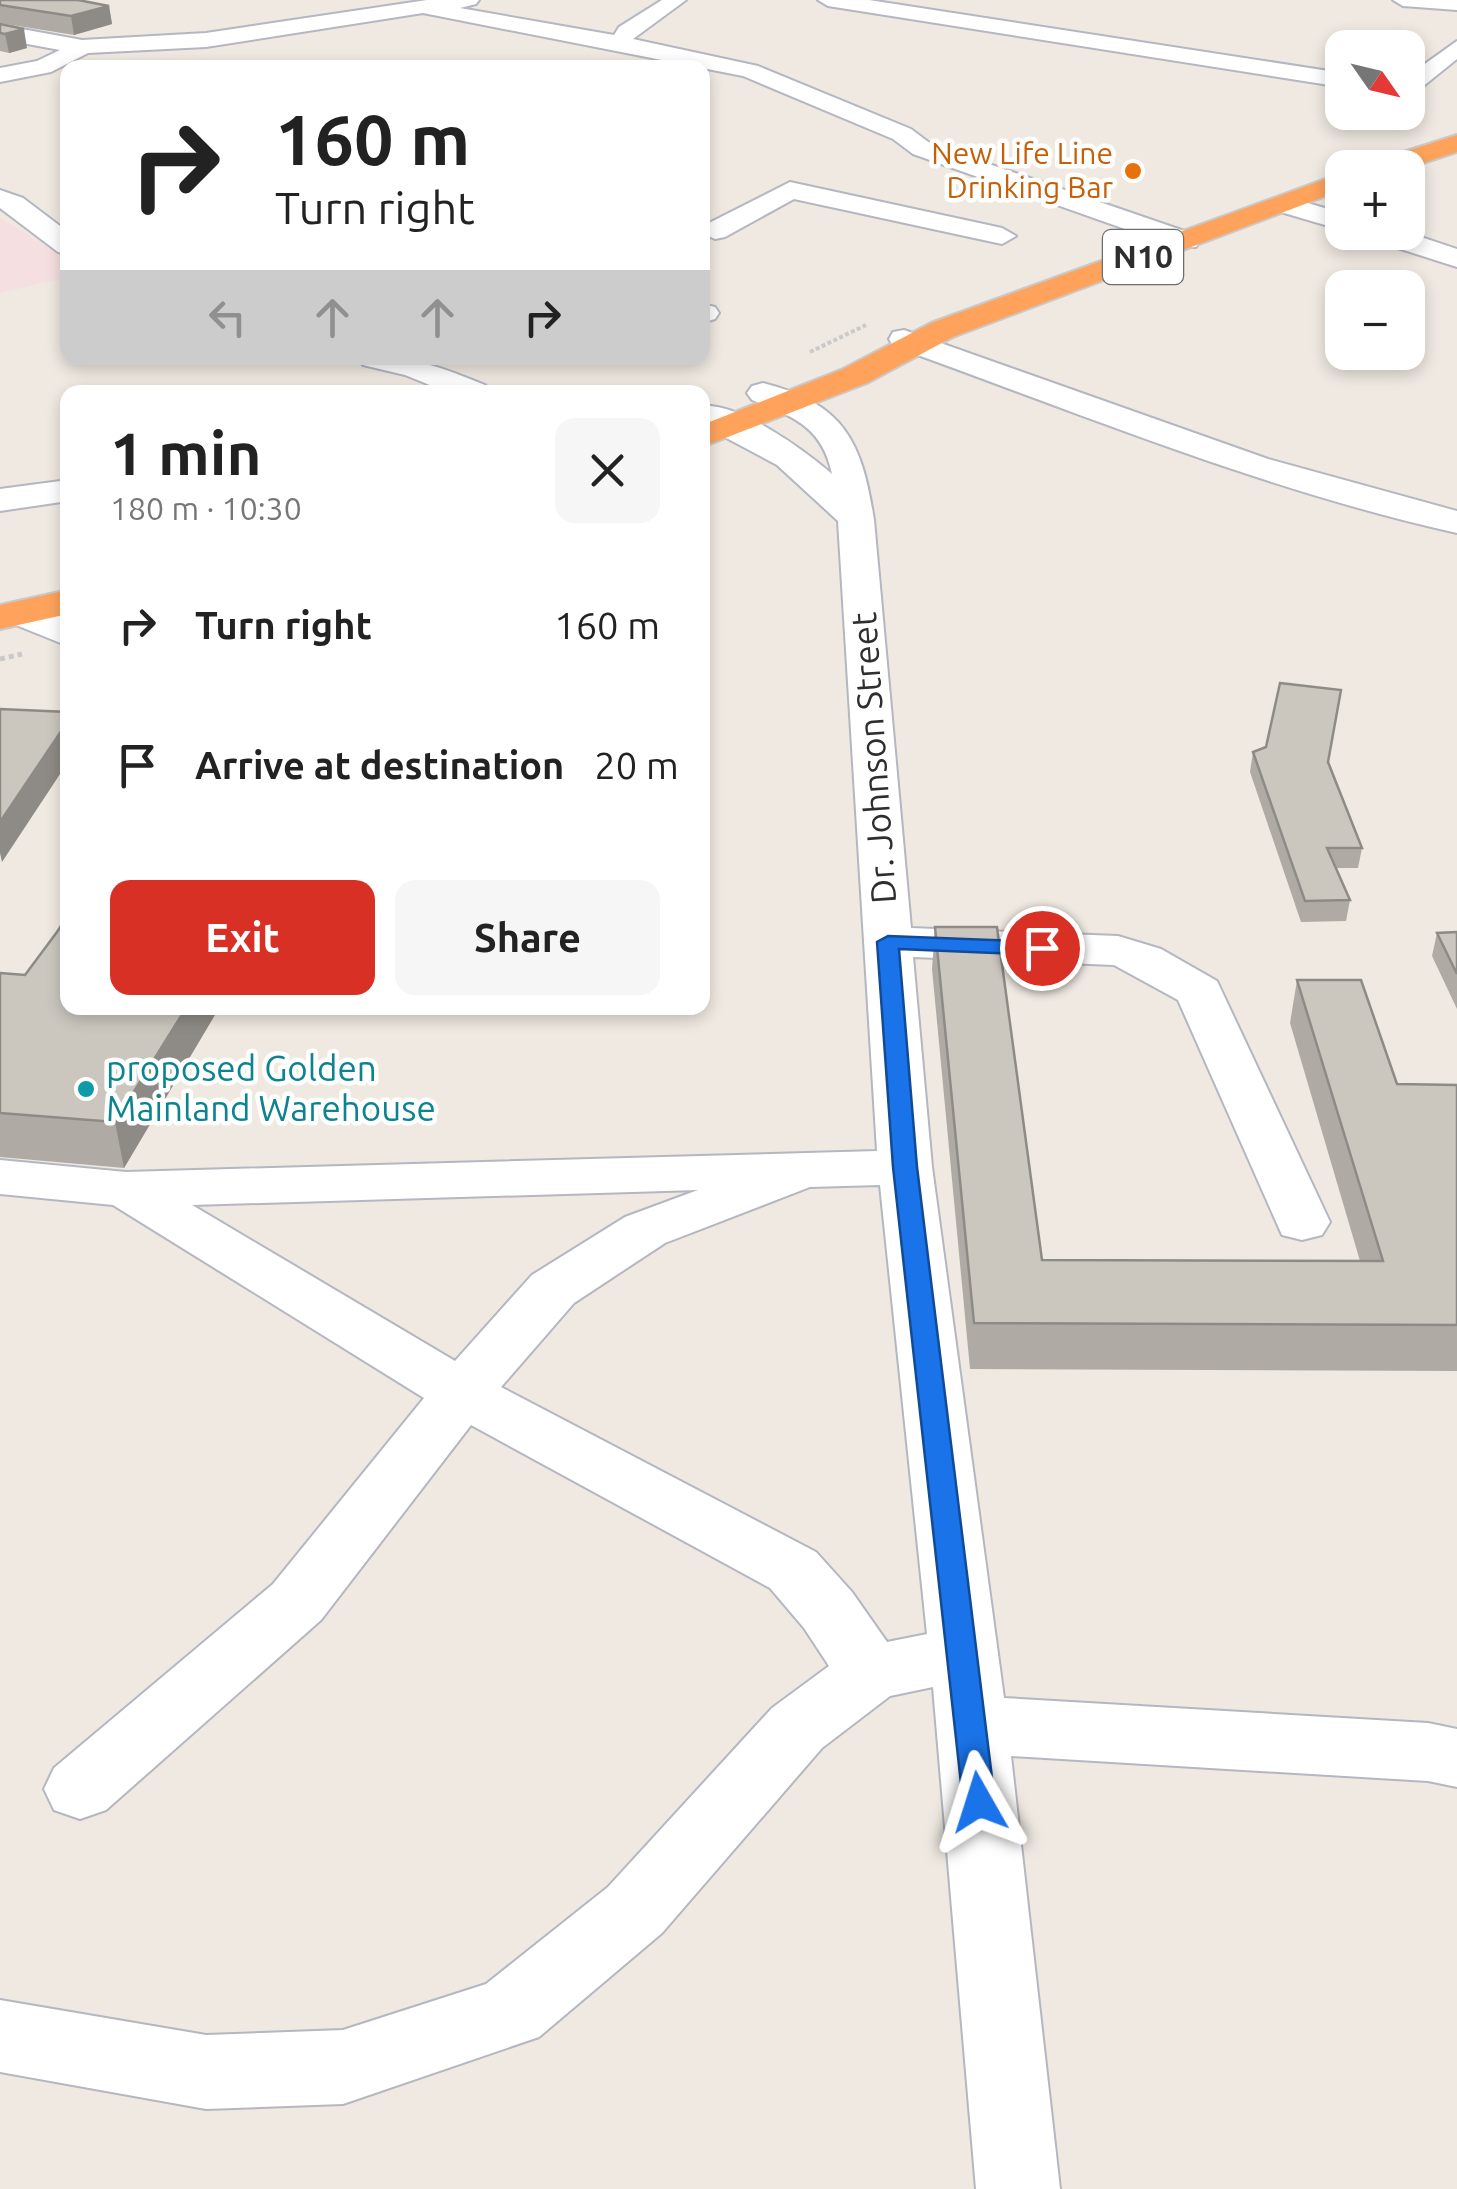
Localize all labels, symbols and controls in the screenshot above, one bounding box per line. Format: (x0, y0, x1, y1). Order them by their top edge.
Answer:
north arrow (1325, 30, 1425, 130)
map controls (1325, 30, 1425, 370)
icon: right (110, 100, 240, 230)
text: 160 m (275, 100, 470, 178)
place label: New Life Line Drinking Bar (931, 136, 1114, 204)
button: + (1325, 150, 1425, 250)
marker: New Life Line Drinking Bar (1122, 160, 1144, 182)
text: Turn right (275, 182, 475, 233)
road number: N10 (1103, 230, 1183, 284)
button: − (1325, 270, 1425, 370)
icon: left (200, 290, 255, 345)
icon: ahead (305, 290, 360, 345)
icon: ahead (410, 290, 465, 345)
icon: right (515, 290, 570, 345)
button: close (555, 418, 660, 523)
text: 1 min (110, 419, 262, 486)
text: 180 m · 10:30 (110, 490, 302, 526)
icon: right (110, 598, 165, 653)
text: Turn right (195, 604, 372, 646)
text: 160 m (554, 604, 660, 646)
street label: Dr. Johnson Street (843, 611, 903, 905)
icon: arrive (110, 738, 165, 793)
text: Arrive at destination (195, 744, 564, 786)
text: 20 m (594, 744, 679, 786)
button: Exit (110, 880, 375, 995)
button: Share (395, 880, 660, 995)
pin (1000, 906, 1085, 991)
icon: arrive (1015, 921, 1070, 976)
place label: proposed Golden Mainland Warehouse (106, 1048, 436, 1128)
marker: proposed Golden Mainland Warehouse (75, 1078, 97, 1100)
position arrow (927, 1750, 1031, 1854)

